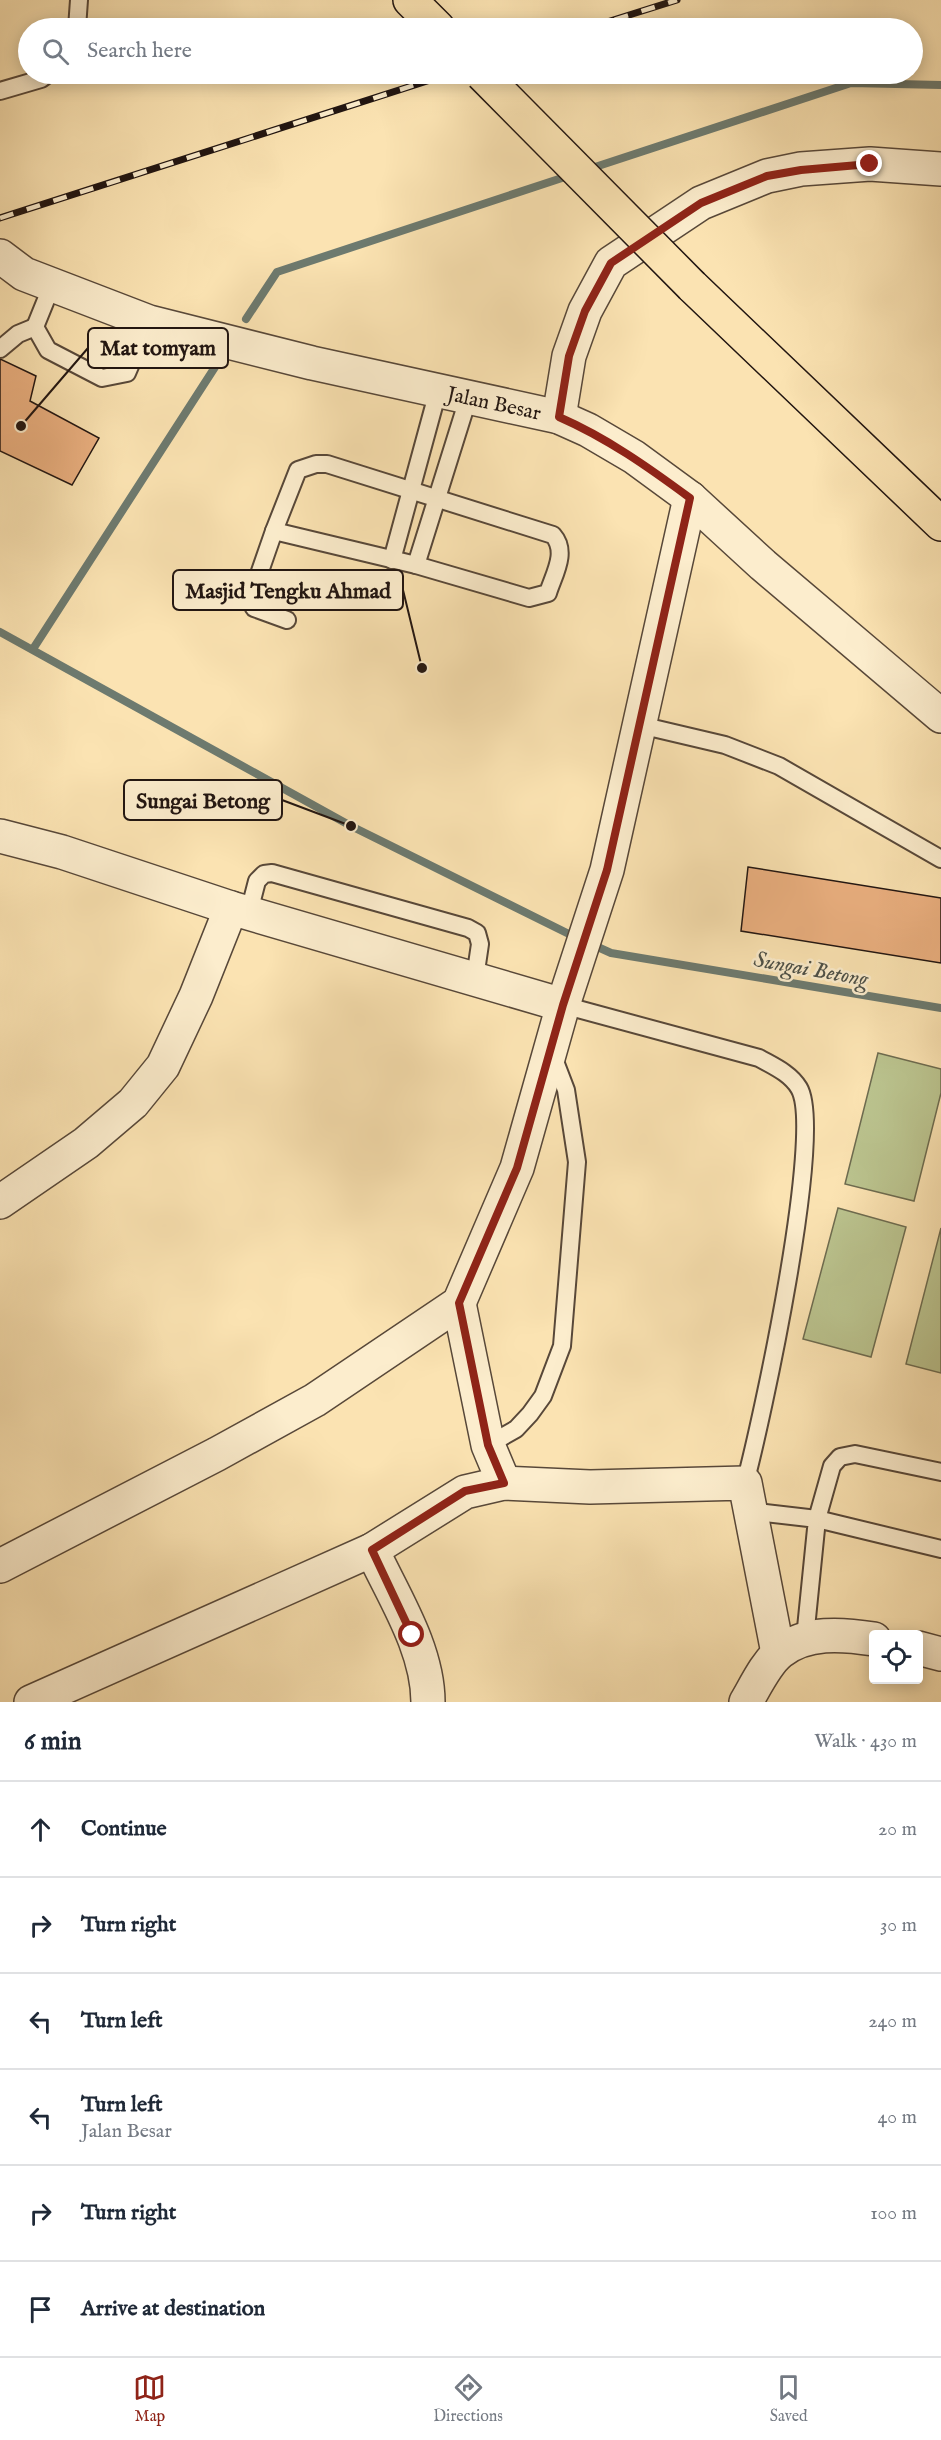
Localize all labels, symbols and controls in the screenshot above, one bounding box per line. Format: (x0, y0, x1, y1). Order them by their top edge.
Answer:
search box (18, 18, 923, 84)
icon: search (39, 35, 72, 68)
text: Search here (87, 37, 192, 65)
route end (856, 150, 882, 176)
callout: Mat tomyam (88, 328, 228, 368)
text: Mat tomyam (100, 335, 216, 363)
street label: Jalan Besar (442, 381, 543, 428)
callout: Masjid Tengku Ahmad (173, 570, 403, 610)
text: Masjid Tengku Ahmad (185, 578, 392, 606)
callout: Sungai Betong (124, 780, 282, 820)
text: Sungai Betong (136, 788, 271, 816)
water label: Sungai Betong (751, 946, 872, 994)
route start (398, 1621, 424, 1647)
map controls (869, 1630, 923, 1684)
button: locate (869, 1630, 923, 1684)
text: 6 min (24, 1725, 82, 1758)
text: Walk · 430 m (814, 1729, 917, 1754)
icon: ahead (24, 1813, 57, 1846)
text: Continue (81, 1815, 167, 1843)
text: 20 m (878, 1817, 917, 1842)
icon: right (24, 1909, 57, 1942)
text: Turn right (81, 1911, 176, 1939)
text: 30 m (880, 1913, 917, 1938)
icon: left (24, 2005, 57, 2038)
text: Turn left (81, 2007, 163, 2035)
text: 240 m (868, 2009, 917, 2034)
text: Turn left (81, 2091, 163, 2119)
icon: left (24, 2101, 57, 2134)
text: 40 m (878, 2105, 917, 2130)
text: Jalan Besar (81, 2119, 172, 2144)
icon: right (24, 2197, 57, 2230)
text: Turn right (81, 2199, 176, 2227)
text: 100 m (870, 2201, 917, 2226)
icon: arrive (24, 2293, 57, 2326)
text: Arrive at destination (81, 2295, 265, 2323)
tab: Map (133, 2371, 166, 2427)
tab: Directions (433, 2371, 503, 2427)
tab: Saved (770, 2371, 808, 2427)

